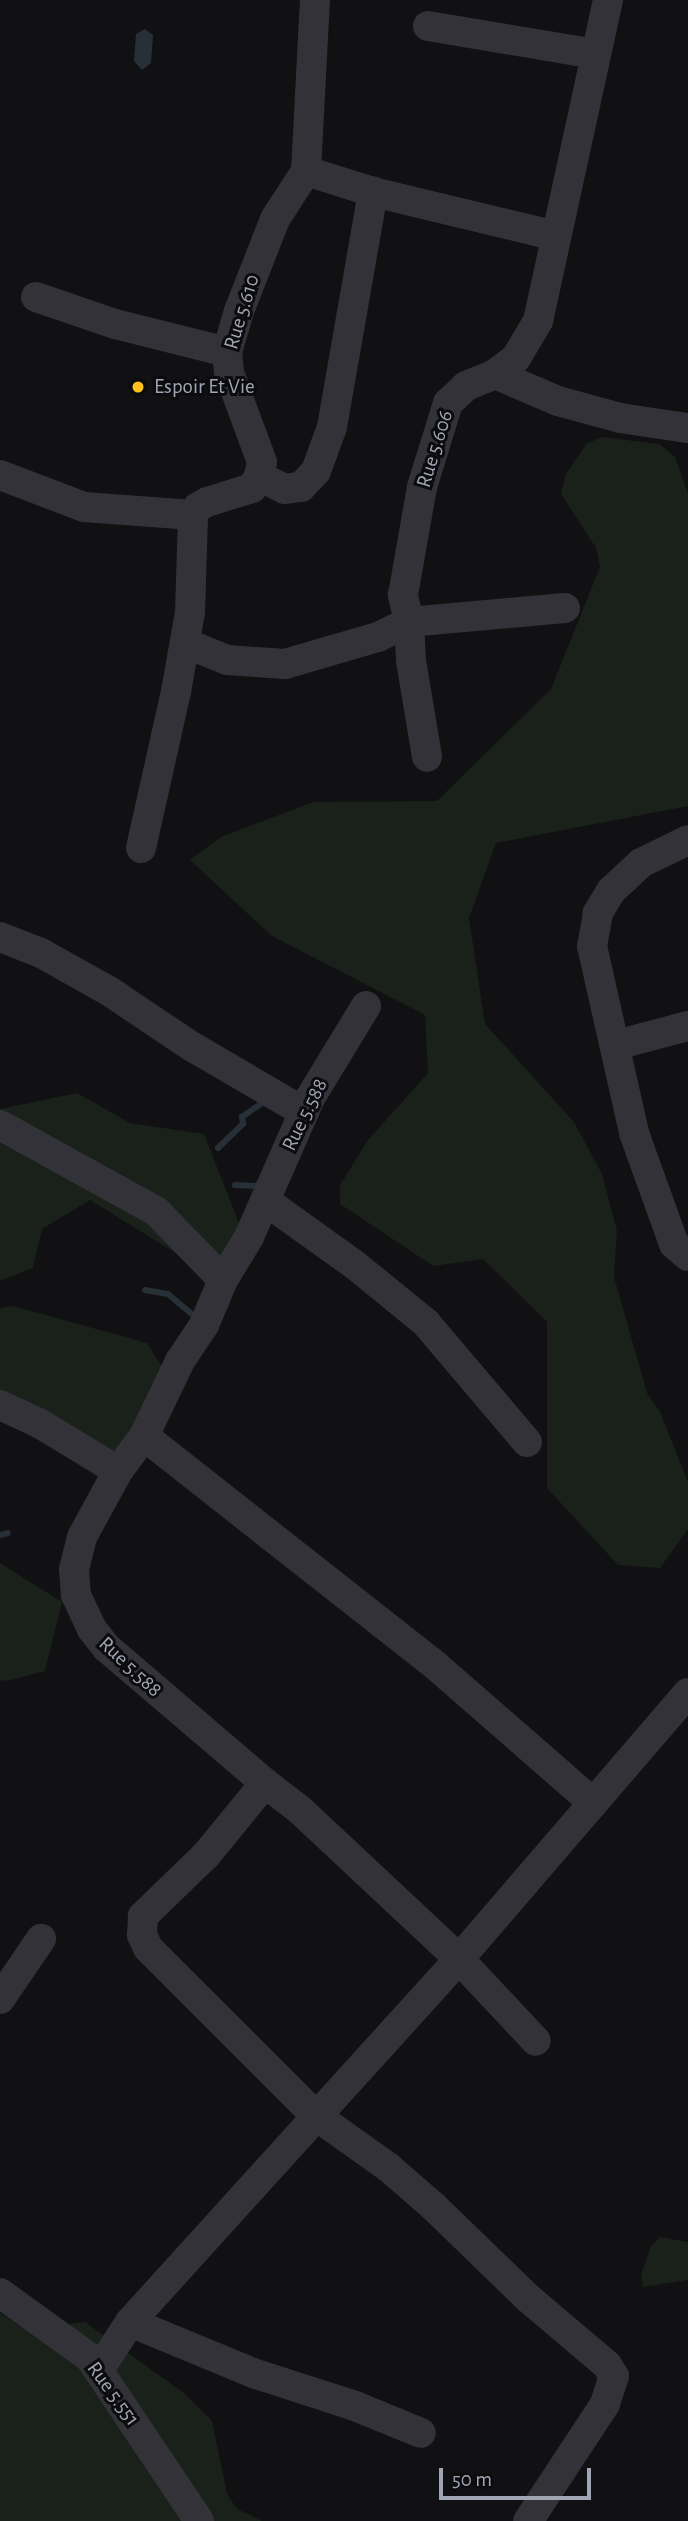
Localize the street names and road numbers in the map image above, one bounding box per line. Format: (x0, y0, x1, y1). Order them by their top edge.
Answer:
street label: Rue 5.610 (219, 272, 265, 352)
street label: Rue 5.606 (411, 407, 459, 491)
street label: Rue 5.588 (277, 1075, 333, 1155)
street label: Rue 5.588 (93, 1631, 167, 1703)
street label: Rue 5.551 (81, 2357, 145, 2431)

